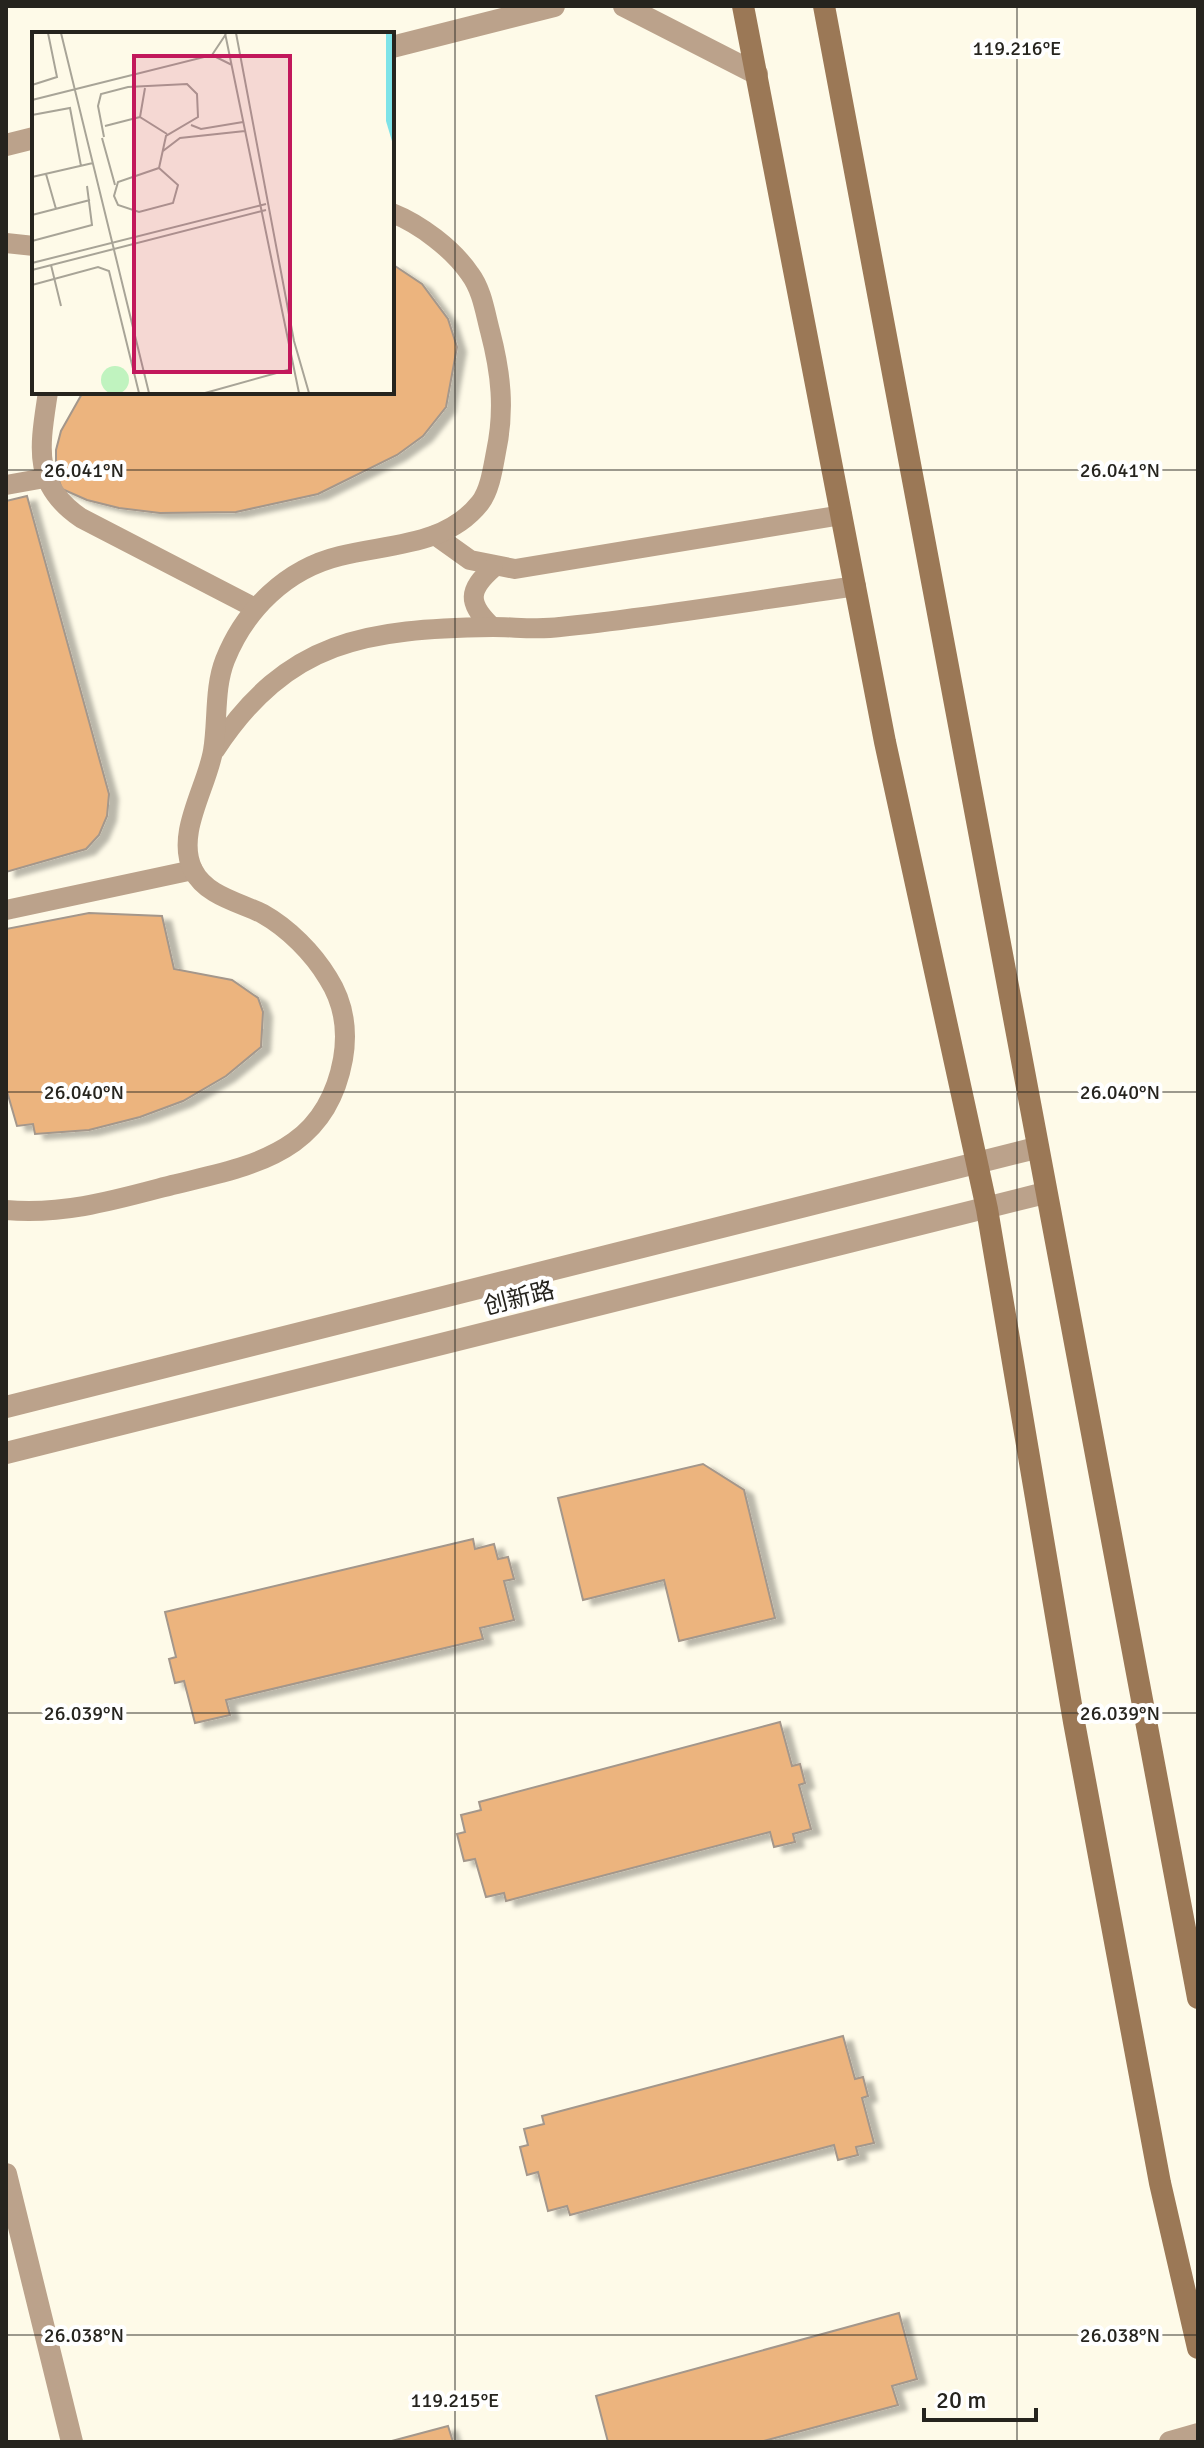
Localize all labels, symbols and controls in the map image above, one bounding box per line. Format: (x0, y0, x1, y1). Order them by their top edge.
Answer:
inset map (32, 32, 394, 394)
text: 119.216°E (973, 36, 1061, 61)
text: 26.041°N (44, 458, 124, 483)
text: 26.041°N (1080, 458, 1160, 483)
text: 26.040°N (44, 1080, 124, 1105)
text: 26.040°N (1080, 1080, 1160, 1105)
street label: 创新路 (480, 1275, 558, 1321)
text: 26.039°N (44, 1701, 124, 1726)
text: 26.039°N (1080, 1701, 1160, 1726)
text: 26.038°N (44, 2323, 124, 2348)
text: 26.038°N (1080, 2323, 1160, 2348)
scale bar (924, 2372, 1036, 2422)
text: 20 m (936, 2385, 986, 2415)
text: 119.215°E (411, 2388, 499, 2413)

